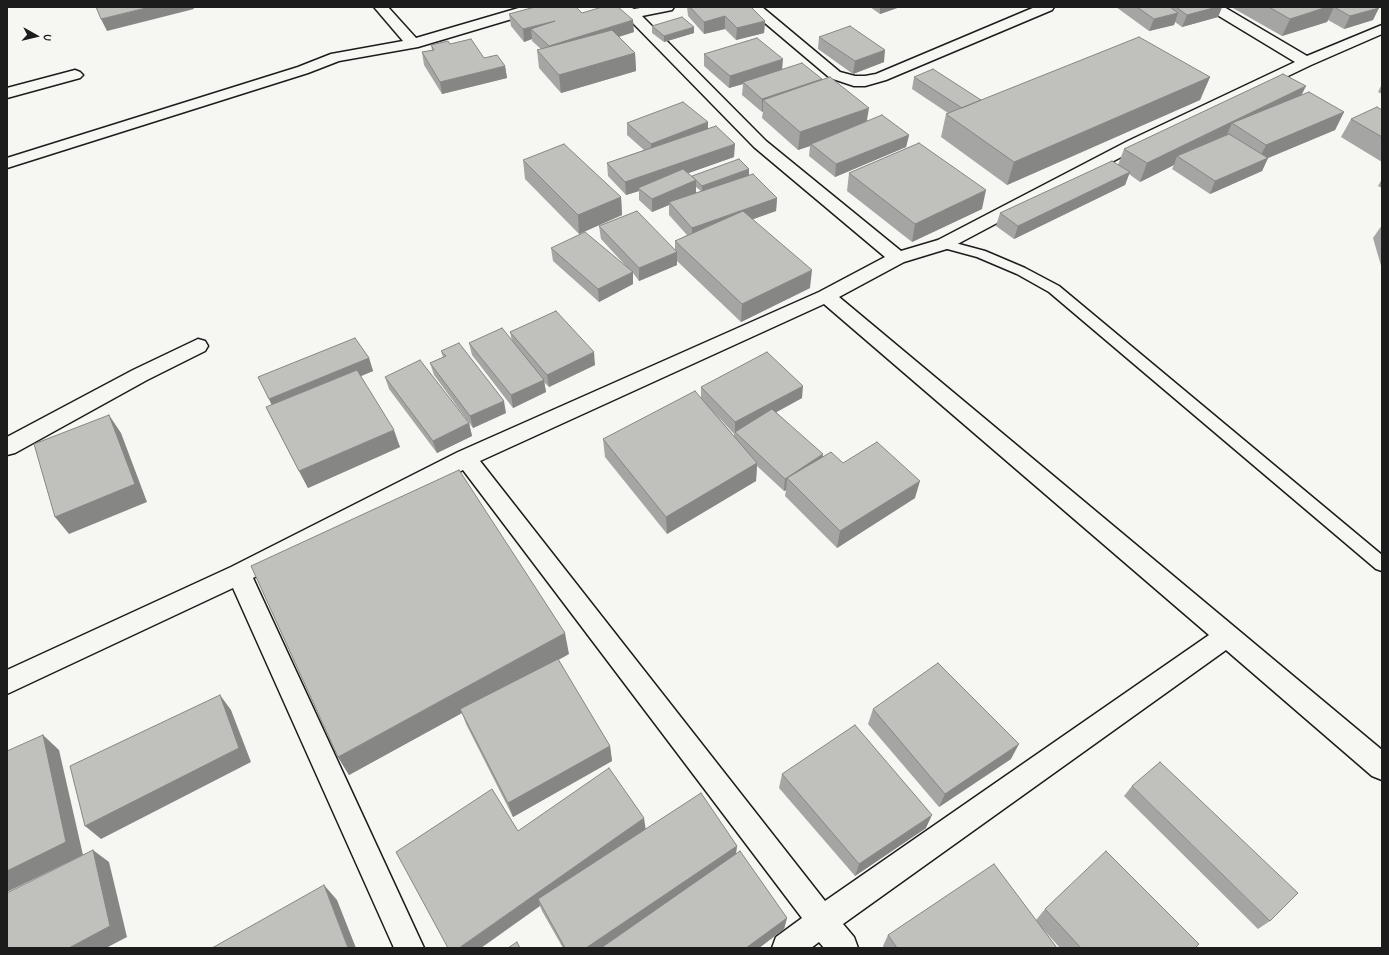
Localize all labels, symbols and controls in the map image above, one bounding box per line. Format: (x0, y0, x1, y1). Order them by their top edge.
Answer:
north arrow (16, 16, 56, 56)
text: U (41, 34, 55, 42)

